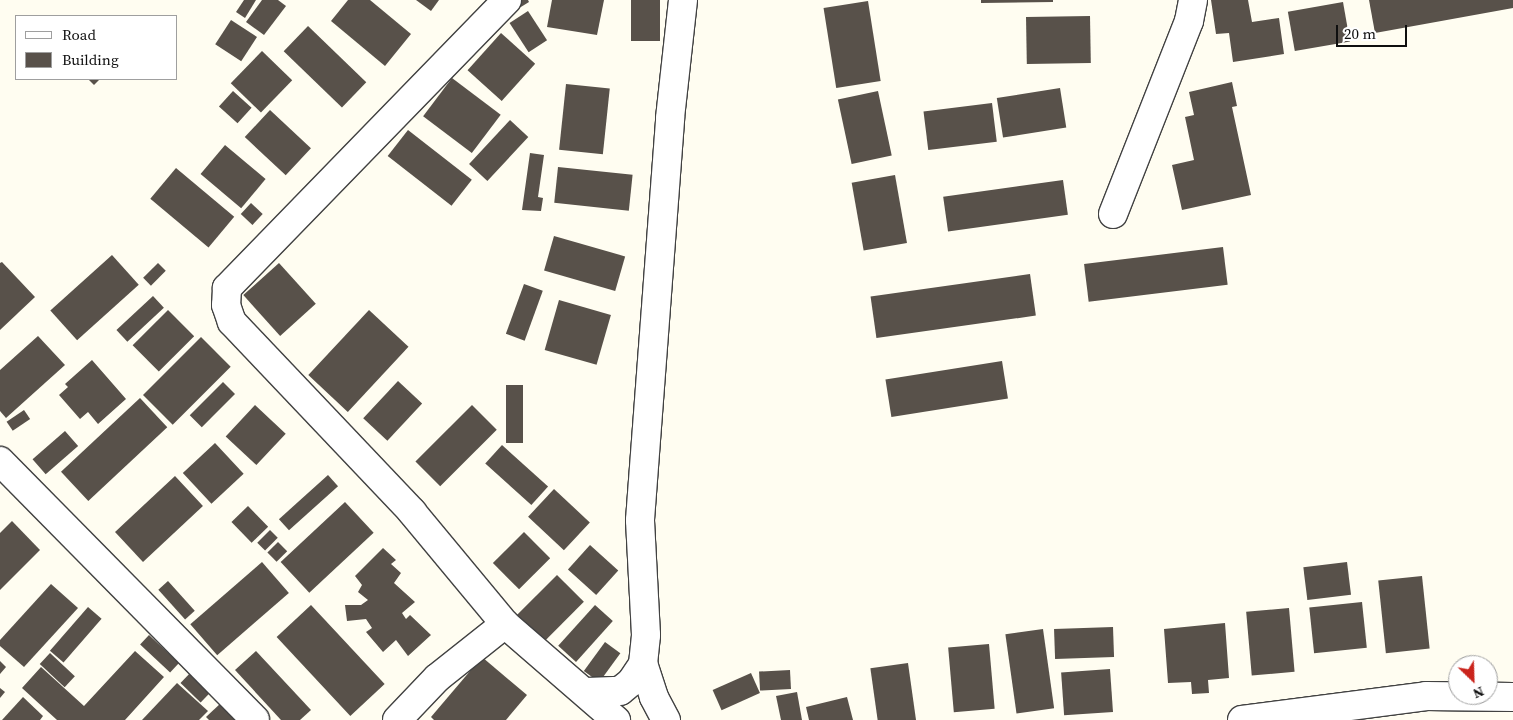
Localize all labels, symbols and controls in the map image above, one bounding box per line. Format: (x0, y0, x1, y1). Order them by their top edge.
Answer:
legend (15, 15, 178, 80)
scale bar (1338, 15, 1409, 47)
text: 20 m (1344, 23, 1376, 44)
text: Road (62, 24, 96, 45)
text: Building (62, 49, 119, 70)
north arrow (1448, 655, 1498, 705)
text: N (1470, 682, 1487, 704)

